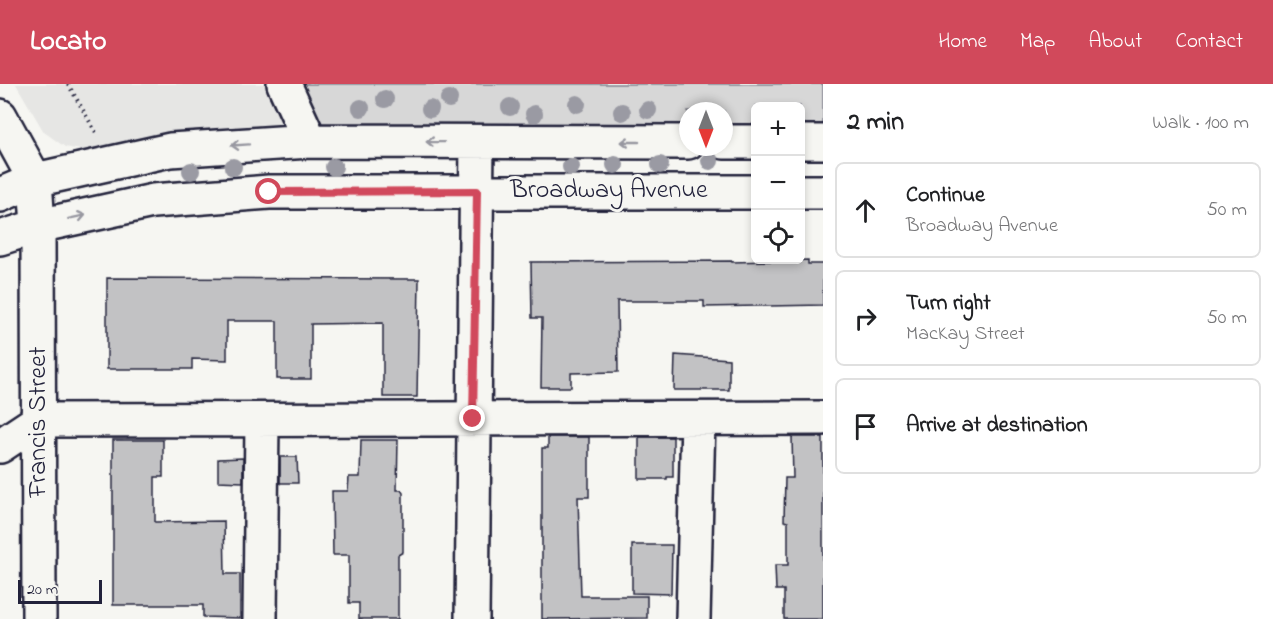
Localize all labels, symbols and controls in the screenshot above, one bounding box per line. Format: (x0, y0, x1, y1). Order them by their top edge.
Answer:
text: Locato (30, 22, 106, 63)
text: Home (938, 27, 987, 57)
text: Map (1020, 27, 1055, 57)
text: About (1088, 27, 1142, 57)
text: Contact (1175, 27, 1243, 57)
north arrow (679, 102, 733, 156)
map controls (751, 102, 805, 264)
button: + (751, 102, 805, 156)
text: 2 min (847, 104, 904, 142)
text: Walk · 100 m (1152, 109, 1249, 138)
one-way arrow (425, 136, 445, 148)
one-way arrow (620, 136, 640, 148)
one-way arrow (230, 140, 250, 151)
button: − (751, 156, 805, 210)
street label: Broadway Avenue (509, 172, 708, 210)
route start (255, 178, 281, 204)
text: Continue (906, 180, 985, 212)
icon: ahead (849, 194, 882, 227)
text: 50 m (1206, 196, 1247, 225)
button: locate (751, 210, 805, 264)
one-way arrow (67, 211, 86, 223)
text: Broadway Avenue (906, 212, 1058, 241)
text: Turn right (906, 288, 991, 320)
icon: right (849, 302, 882, 335)
text: 50 m (1206, 304, 1247, 333)
text: MacKay Street (906, 320, 1025, 349)
street label: Francis Street (20, 346, 58, 499)
route end (459, 405, 485, 431)
icon: arrive (849, 410, 882, 443)
text: Arrive at destination (906, 410, 1088, 442)
scale bar (18, 577, 102, 604)
text: 20 m (27, 578, 58, 602)

